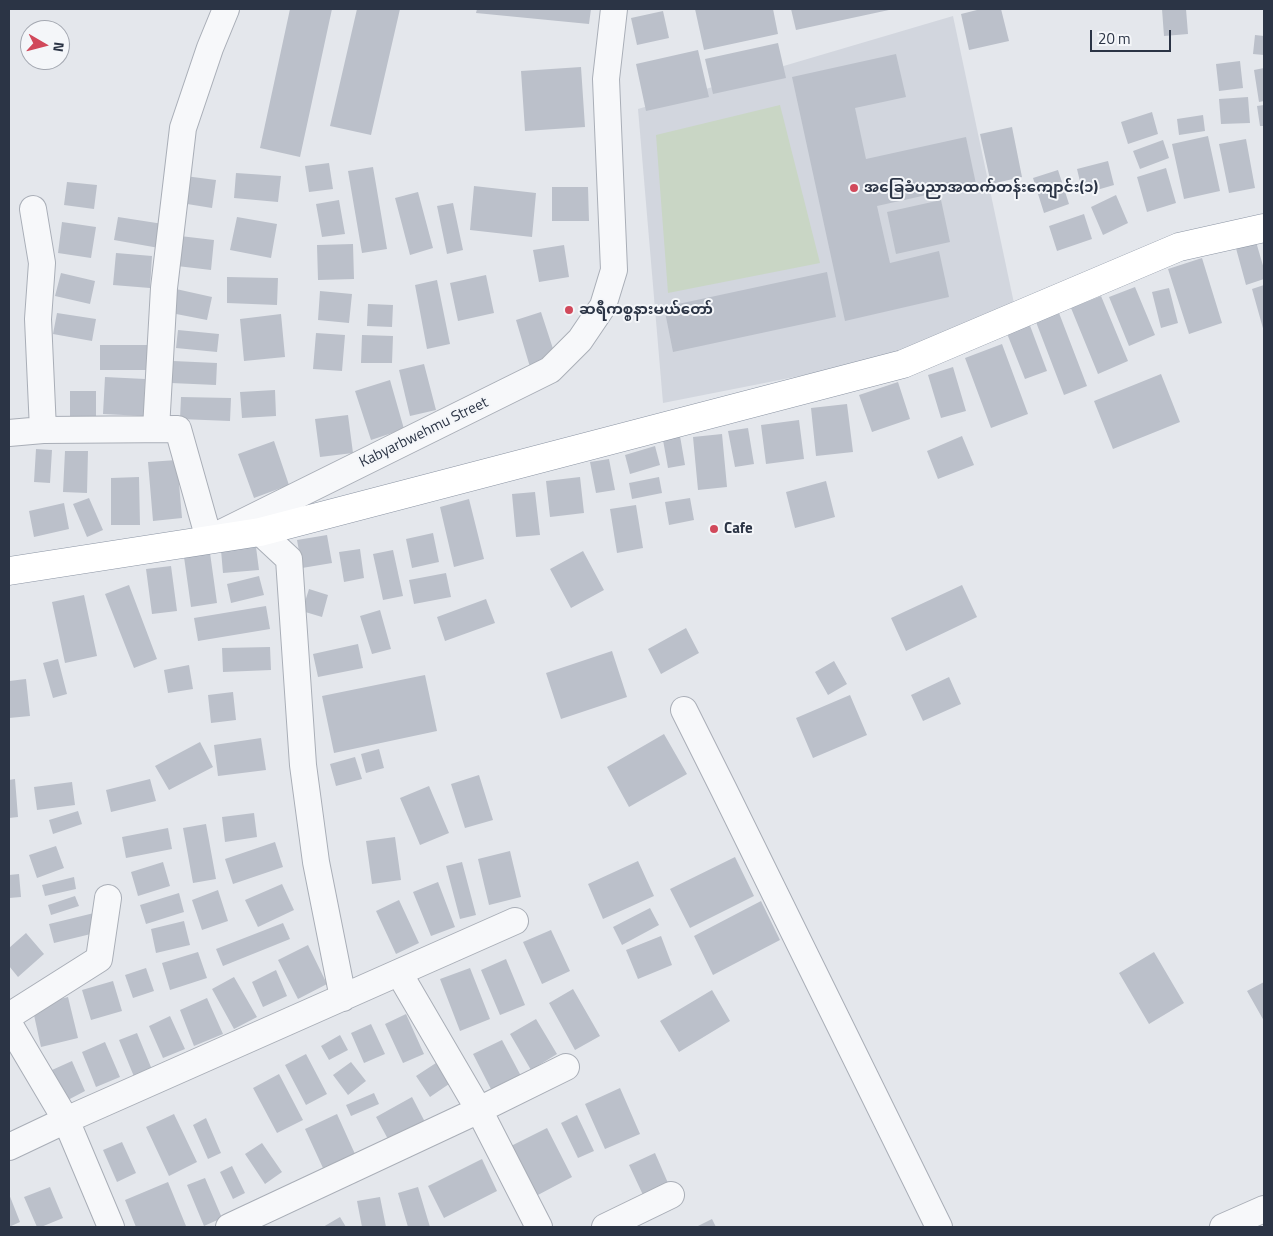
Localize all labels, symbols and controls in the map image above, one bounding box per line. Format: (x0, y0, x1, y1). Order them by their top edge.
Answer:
north arrow (20, 20, 70, 70)
scale bar (1093, 20, 1174, 52)
text: 20 m (1098, 27, 1131, 50)
text: N (48, 41, 70, 53)
place label: အခြေခံပညာအထက်တန်းကျောင်း(၁) (864, 179, 1098, 197)
marker: အခြေခံပညာအထက်တန်းကျောင်း(၁) (848, 182, 860, 194)
place label: ဆရီကစ္စနားမယ်တော် (579, 301, 713, 319)
marker: ဆရီကစ္စနားမယ်တော် (563, 304, 575, 316)
street label: Kabyarbwehmu Street (357, 394, 491, 472)
place label: Cafe (724, 520, 753, 538)
marker: Cafe (708, 523, 720, 535)

